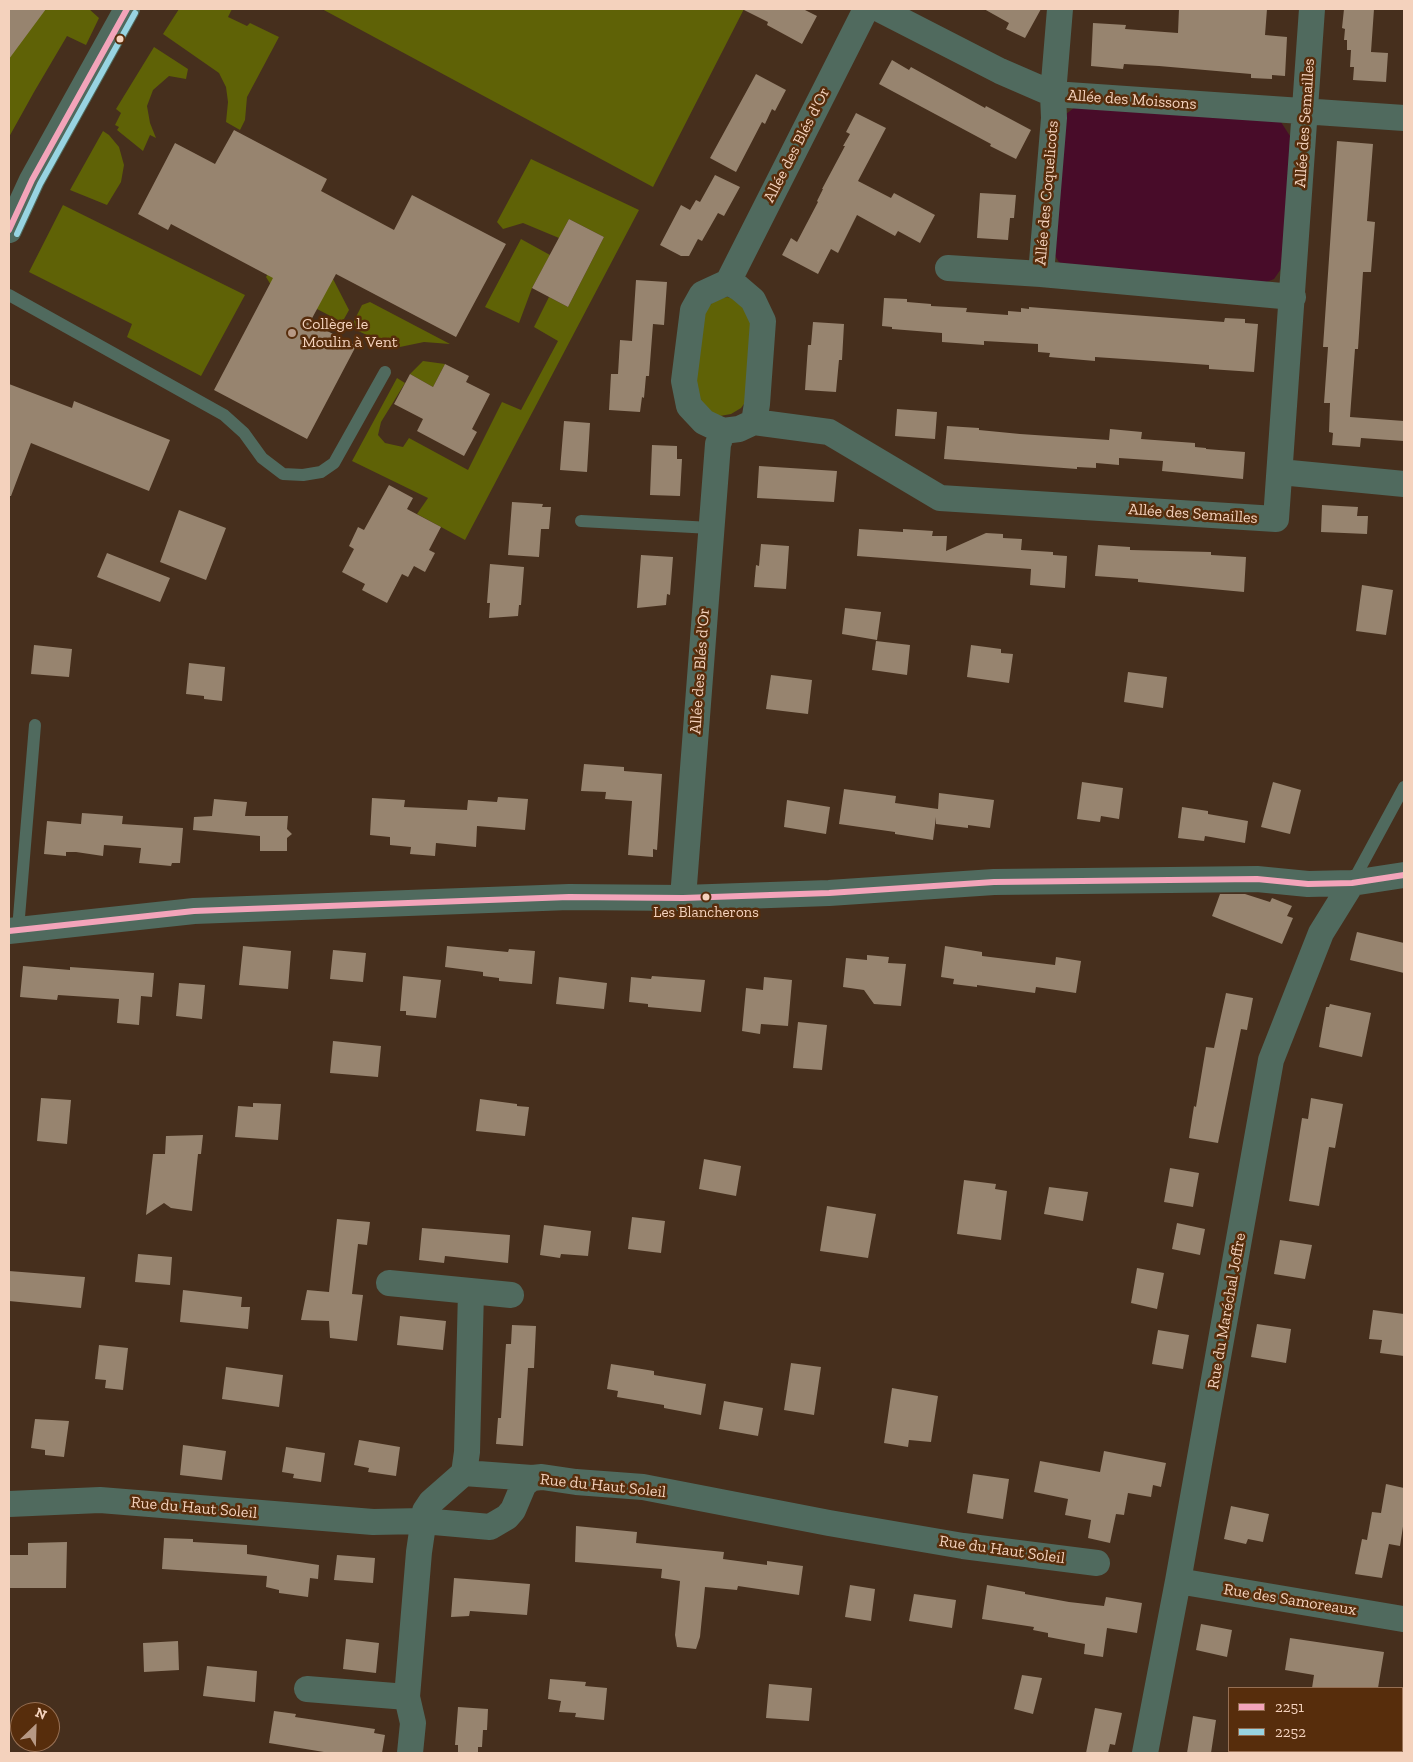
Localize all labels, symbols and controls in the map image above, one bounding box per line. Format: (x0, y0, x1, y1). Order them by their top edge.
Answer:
unlabelled marker (115, 34, 125, 44)
street label: Allée des Semailles (1291, 58, 1319, 188)
street label: Allée des Blés d'Or (760, 84, 834, 206)
street label: Allée des Moissons (1067, 86, 1197, 114)
street label: Allée des Coquelicots (1031, 120, 1063, 266)
place label: Collège le Moulin à Vent (302, 314, 398, 352)
marker: Collège le Moulin à Vent (286, 327, 298, 339)
street label: Allée des Semailles (1128, 500, 1258, 528)
street label: Allée des Blés d'Or (686, 607, 714, 735)
marker: Les Blancherons (701, 892, 711, 902)
place label: Les Blancherons (653, 904, 759, 922)
street label: Rue du Maréchal Joffre (1204, 1231, 1250, 1391)
street label: Rue du Haut Soleil (539, 1470, 667, 1502)
street label: Rue du Haut Soleil (130, 1493, 258, 1523)
street label: Rue du Haut Soleil (938, 1532, 1066, 1568)
street label: Rue des Samoreaux (1222, 1580, 1358, 1620)
legend (1228, 1687, 1403, 1752)
text: 2251 (1275, 1698, 1304, 1716)
north arrow (10, 1702, 60, 1752)
text: N (33, 1704, 49, 1724)
text: 2252 (1275, 1723, 1306, 1741)

